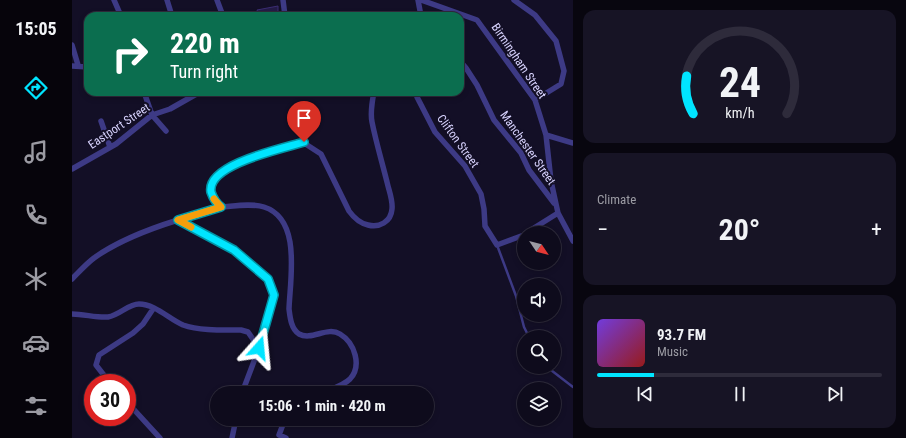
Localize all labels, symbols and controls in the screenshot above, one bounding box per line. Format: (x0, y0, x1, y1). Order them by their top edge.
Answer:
text: 15:05 (15, 18, 57, 39)
street label: Birmingham Street (489, 21, 550, 102)
text: 220 m (170, 27, 240, 60)
icon: right (104, 28, 156, 80)
text: 24 (718, 58, 761, 107)
text: Turn right (170, 61, 238, 82)
icon: directions (22, 74, 50, 102)
street label: Eastport Street (86, 100, 153, 152)
pin (287, 101, 321, 142)
text: km/h (725, 105, 754, 121)
icon: arrive (293, 107, 315, 129)
street label: Manchester Street (497, 108, 559, 188)
street label: Clifton Street (434, 112, 482, 171)
icon: music (22, 138, 50, 166)
text: Climate (597, 192, 636, 207)
icon: phone (22, 201, 50, 229)
text: 20° (719, 212, 761, 247)
text: − (597, 217, 608, 242)
text: + (871, 217, 882, 242)
north arrow (517, 226, 561, 270)
map controls (517, 226, 561, 426)
icon: climate (22, 265, 50, 293)
button: sound (517, 278, 561, 322)
text: 93.7 FM (657, 326, 706, 344)
position arrow (238, 327, 280, 369)
icon: car (22, 329, 50, 357)
button: search (517, 330, 561, 374)
text: Music (657, 344, 688, 359)
speed limit sign: 30 (84, 374, 136, 426)
button: layers (517, 382, 561, 426)
icon: previous (634, 383, 656, 405)
icon: pause (729, 383, 751, 405)
icon: next (824, 383, 846, 405)
icon: filters (22, 392, 50, 420)
text: 15:06 · 1 min · 420 m (258, 397, 386, 415)

